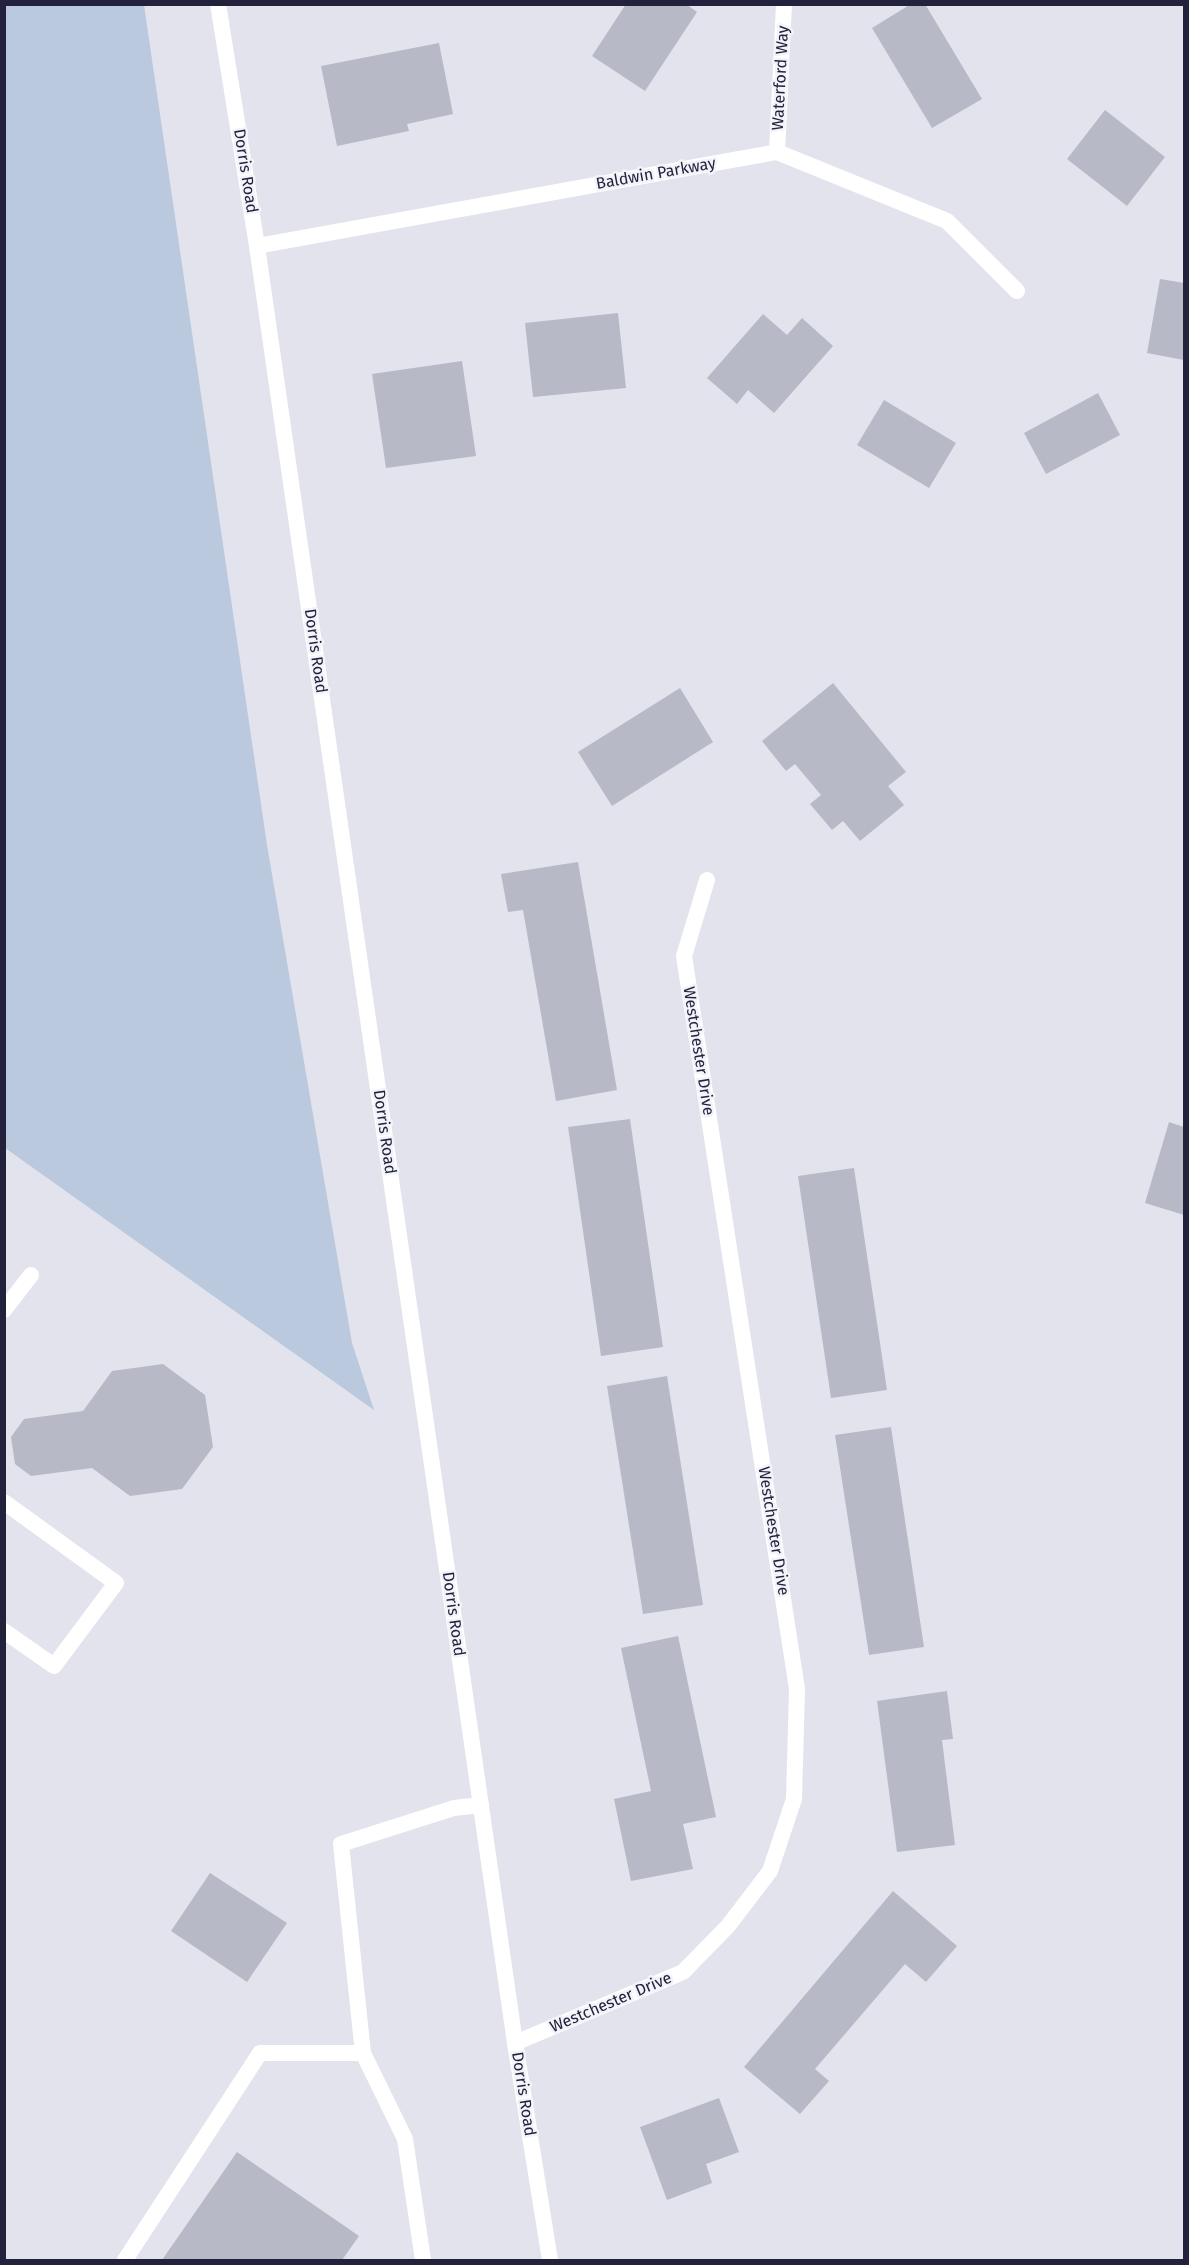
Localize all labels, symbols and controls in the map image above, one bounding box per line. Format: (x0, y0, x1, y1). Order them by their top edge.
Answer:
street label: Waterford Way (769, 25, 793, 131)
street label: Dorris Road (229, 127, 261, 215)
street label: Baldwin Parkway (595, 154, 717, 194)
street label: Dorris Road (300, 608, 330, 694)
street label: Westchester Drive (678, 985, 718, 1117)
street label: Dorris Road (369, 1089, 399, 1175)
street label: Westchester Drive (753, 1465, 793, 1597)
street label: Dorris Road (438, 1571, 468, 1657)
street label: Westchester Drive (547, 1969, 675, 2037)
street label: Dorris Road (507, 2050, 539, 2138)

